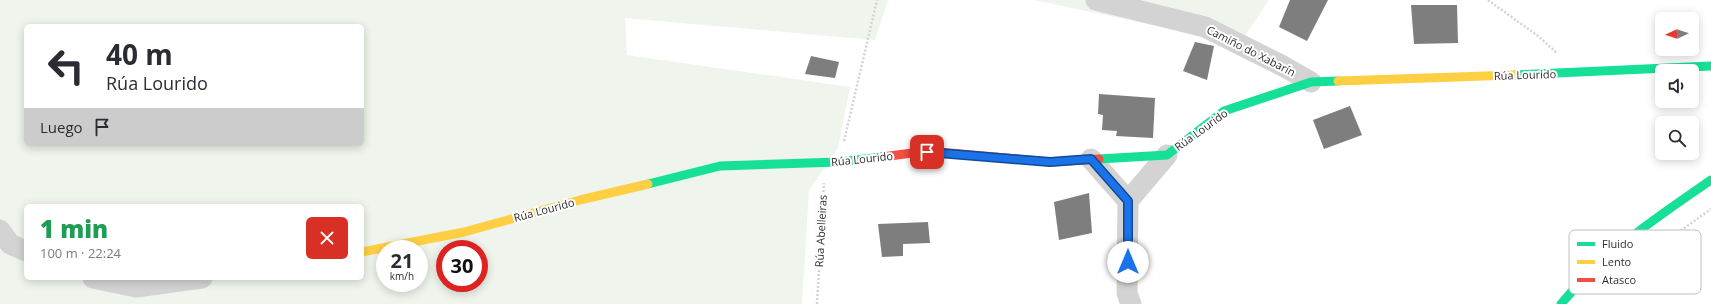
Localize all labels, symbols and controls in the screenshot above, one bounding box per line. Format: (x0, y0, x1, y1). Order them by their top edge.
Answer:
north arrow (1655, 12, 1699, 56)
map controls (1655, 12, 1699, 160)
street label: Camiño do Xabarín (1204, 22, 1298, 79)
text: 40 m (106, 35, 173, 73)
icon: left (40, 40, 92, 92)
button: sound (1655, 64, 1699, 108)
street label: Rúa Lourido (1494, 66, 1557, 83)
text: Rúa Lourido (106, 71, 208, 95)
street label: Rúa Lourido (1171, 105, 1231, 154)
icon: arrive (91, 116, 113, 138)
button: search (1655, 116, 1699, 160)
text: Luego (40, 117, 83, 137)
pin (910, 135, 944, 169)
icon: arrive (916, 141, 938, 163)
street label: Rúa Lourido (830, 148, 894, 169)
street label: Rúa Lourido (512, 194, 576, 225)
street label: Rúa Abelleiras (811, 194, 830, 268)
text: 1 min (40, 212, 108, 245)
button: close (306, 217, 348, 259)
legend (1569, 230, 1701, 294)
text: Fluido (1602, 236, 1634, 251)
speed limit sign: 30 (436, 240, 488, 292)
position arrow (1107, 241, 1149, 283)
text: 100 m · 22:24 (40, 244, 121, 262)
text: 21 (391, 247, 413, 274)
text: Lento (1602, 254, 1632, 269)
text: km/h (390, 269, 414, 283)
text: Atasco (1602, 272, 1637, 287)

